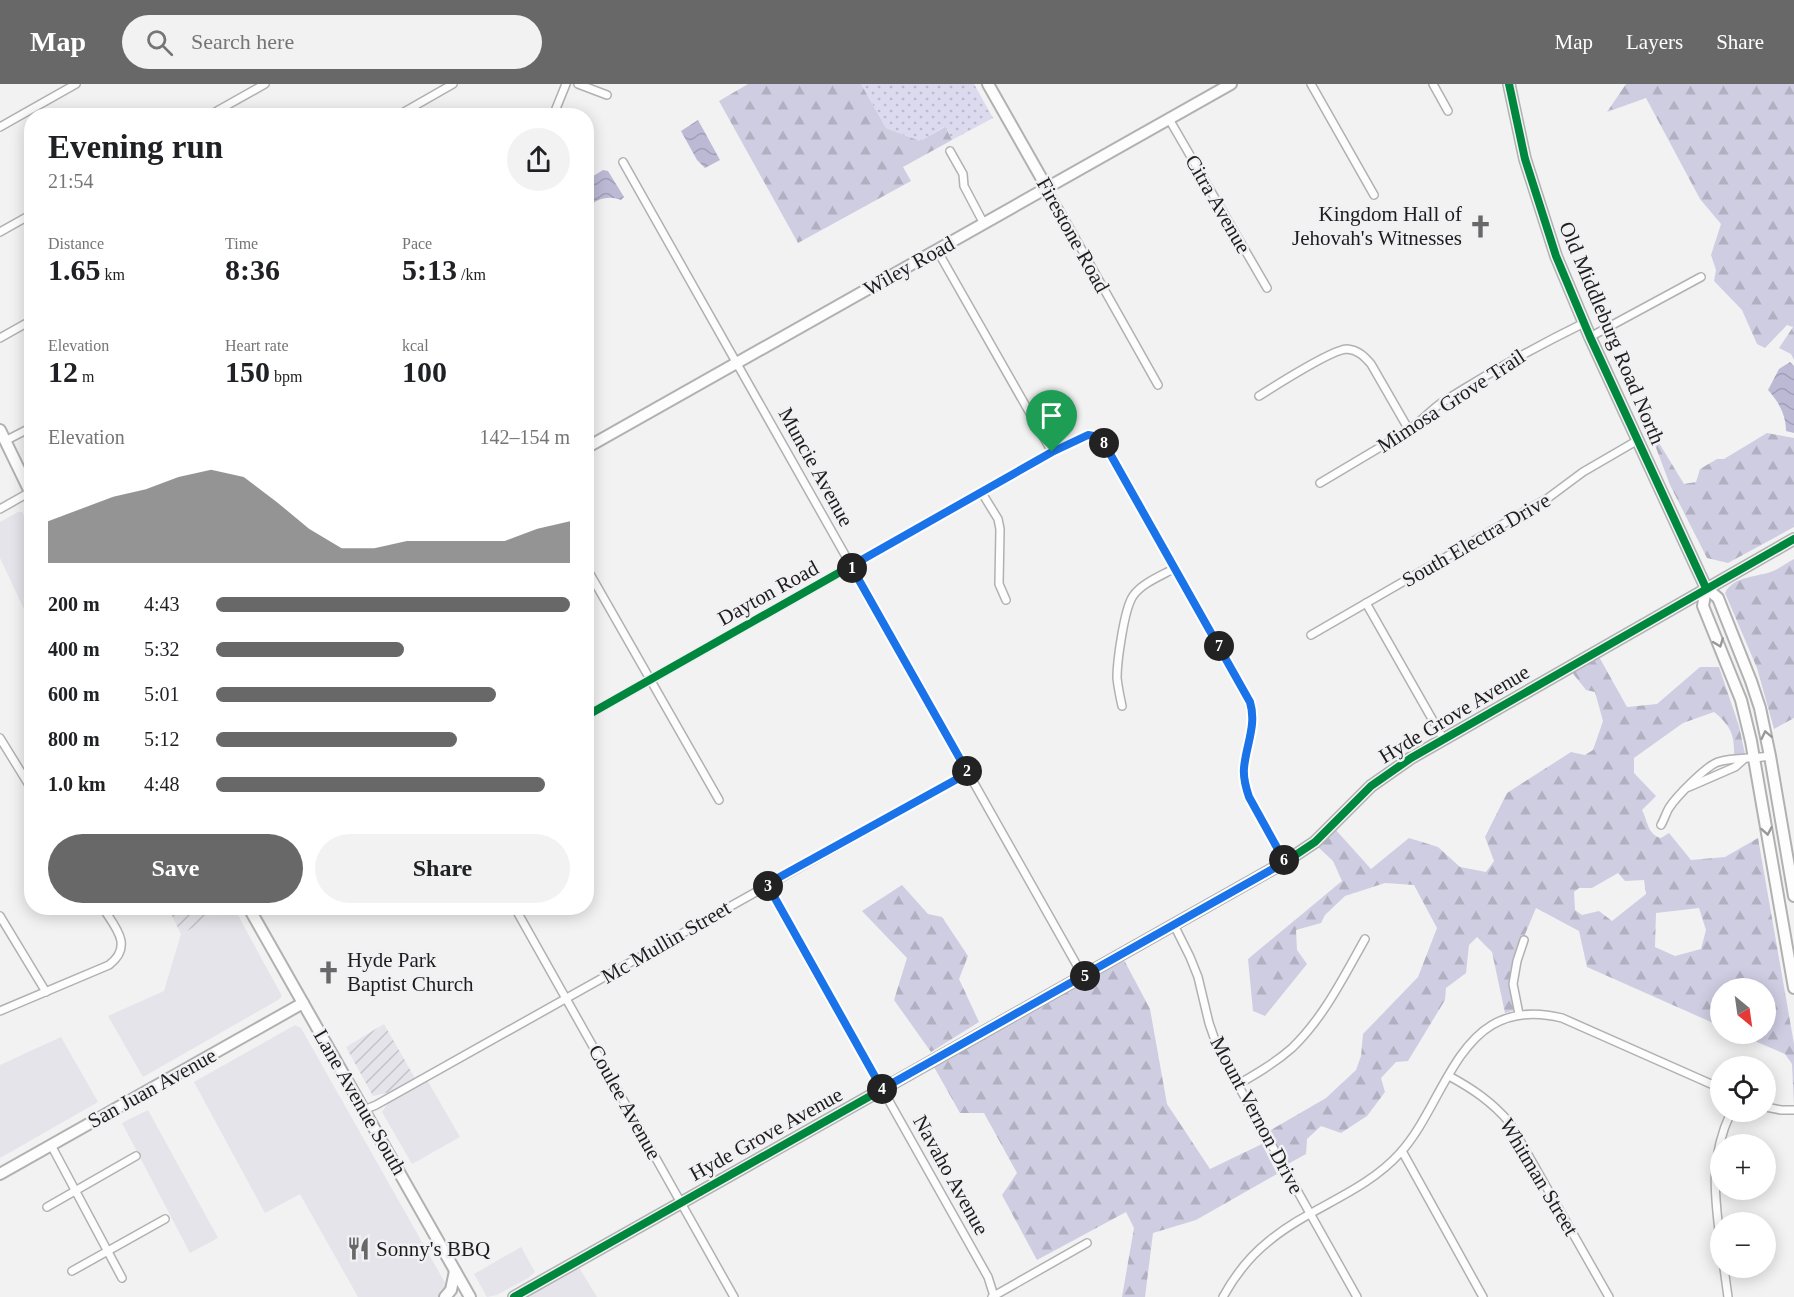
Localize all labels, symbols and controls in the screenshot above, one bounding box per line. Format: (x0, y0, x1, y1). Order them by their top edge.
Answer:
search box (122, 15, 542, 69)
text: Map (30, 26, 86, 57)
icon: search (143, 26, 176, 59)
text: Search here (191, 29, 294, 54)
text: Map (1555, 30, 1593, 54)
text: Layers (1626, 30, 1683, 54)
text: Share (1716, 30, 1764, 54)
button: share (507, 128, 570, 191)
text: Evening run (48, 129, 223, 165)
street label: Citra Avenue (1180, 150, 1256, 258)
text: 21:54 (48, 170, 94, 192)
street label: Firestone Road (1032, 173, 1115, 297)
place label: Kingdom Hall of Jehovah's Witnesses (1292, 202, 1462, 250)
church icon: Kingdom Hall of Jehovah's Witnesses (1467, 213, 1493, 239)
street label: Old Middleburg Road North (1554, 218, 1670, 448)
street label: Wiley Road (859, 231, 959, 301)
text: Distance (48, 235, 104, 252)
text: Time (225, 235, 258, 252)
text: Pace (402, 235, 432, 252)
text: 1.65 (48, 253, 101, 286)
text: 8:36 (225, 253, 280, 286)
text: 5:13 (402, 253, 457, 286)
text: km (101, 266, 125, 283)
text: /km (457, 266, 486, 283)
text: Elevation (48, 337, 109, 354)
text: Heart rate (225, 337, 289, 354)
text: kcal (402, 337, 429, 354)
street label: Mimosa Grove Trail (1373, 344, 1530, 458)
text: 12 (48, 355, 78, 388)
text: 150 (225, 355, 270, 388)
text: 100 (402, 355, 447, 388)
text: m (78, 368, 94, 385)
text: bpm (270, 368, 302, 385)
pin (1026, 390, 1077, 452)
icon: arrive (1035, 399, 1068, 432)
street label: Muncie Avenue (774, 403, 858, 531)
text: Elevation (48, 426, 125, 448)
text: 142–154 m (479, 426, 570, 448)
pin: 8 (1089, 428, 1119, 458)
text: 8 (1100, 434, 1108, 451)
street label: South Electra Drive (1398, 488, 1554, 592)
pin: 1 (837, 553, 867, 583)
street label: Dayton Road (713, 555, 823, 631)
text: 1 (848, 559, 856, 576)
text: 200 m (48, 593, 100, 615)
text: 4:43 (144, 593, 180, 615)
pin: 7 (1204, 631, 1234, 661)
text: 7 (1215, 637, 1223, 654)
one-way arrow (1712, 637, 1724, 648)
text: 400 m (48, 638, 100, 660)
text: 5:32 (144, 638, 180, 660)
street label: Hyde Grove Avenue (1375, 660, 1533, 768)
text: 600 m (48, 683, 100, 705)
text: 5:01 (144, 683, 180, 705)
text: 800 m (48, 728, 100, 750)
text: 5:12 (144, 728, 180, 750)
one-way arrow (1760, 731, 1773, 741)
pin: 2 (952, 756, 982, 786)
text: 2 (963, 762, 971, 779)
text: 1.0 km (48, 773, 106, 795)
text: 4:48 (144, 773, 180, 795)
one-way arrow (1760, 826, 1773, 836)
button: Save (48, 834, 303, 903)
button: Share (315, 834, 570, 903)
pin: 6 (1269, 845, 1299, 875)
text: 6 (1280, 851, 1288, 868)
pin: 3 (753, 871, 783, 901)
text: 3 (764, 877, 772, 894)
street label: Mc Mullin Street (597, 895, 735, 989)
place label: Hyde Park Baptist Church (347, 948, 474, 996)
church icon: Hyde Park Baptist Church (316, 959, 342, 985)
pin: 5 (1070, 961, 1100, 991)
text: 5 (1081, 967, 1089, 984)
north arrow (1710, 978, 1776, 1044)
map controls (1710, 978, 1776, 1278)
street label: Lane Avenue South (309, 1025, 412, 1179)
street label: Mount Vernon Drive (1205, 1032, 1309, 1198)
street label: Coulee Avenue (584, 1041, 666, 1163)
street label: San Juan Avenue (84, 1043, 220, 1133)
button: locate (1710, 1056, 1776, 1122)
pin: 4 (867, 1074, 897, 1104)
text: 4 (878, 1080, 886, 1097)
street label: Hyde Grove Avenue (685, 1082, 847, 1186)
street label: Navaho Avenue (908, 1111, 994, 1239)
street label: Whitman Street (1495, 1114, 1583, 1240)
button: + (1710, 1134, 1776, 1200)
button: − (1710, 1212, 1776, 1278)
restaurant icon: Sonny's BBQ (345, 1236, 371, 1262)
place label: Sonny's BBQ (376, 1237, 490, 1261)

